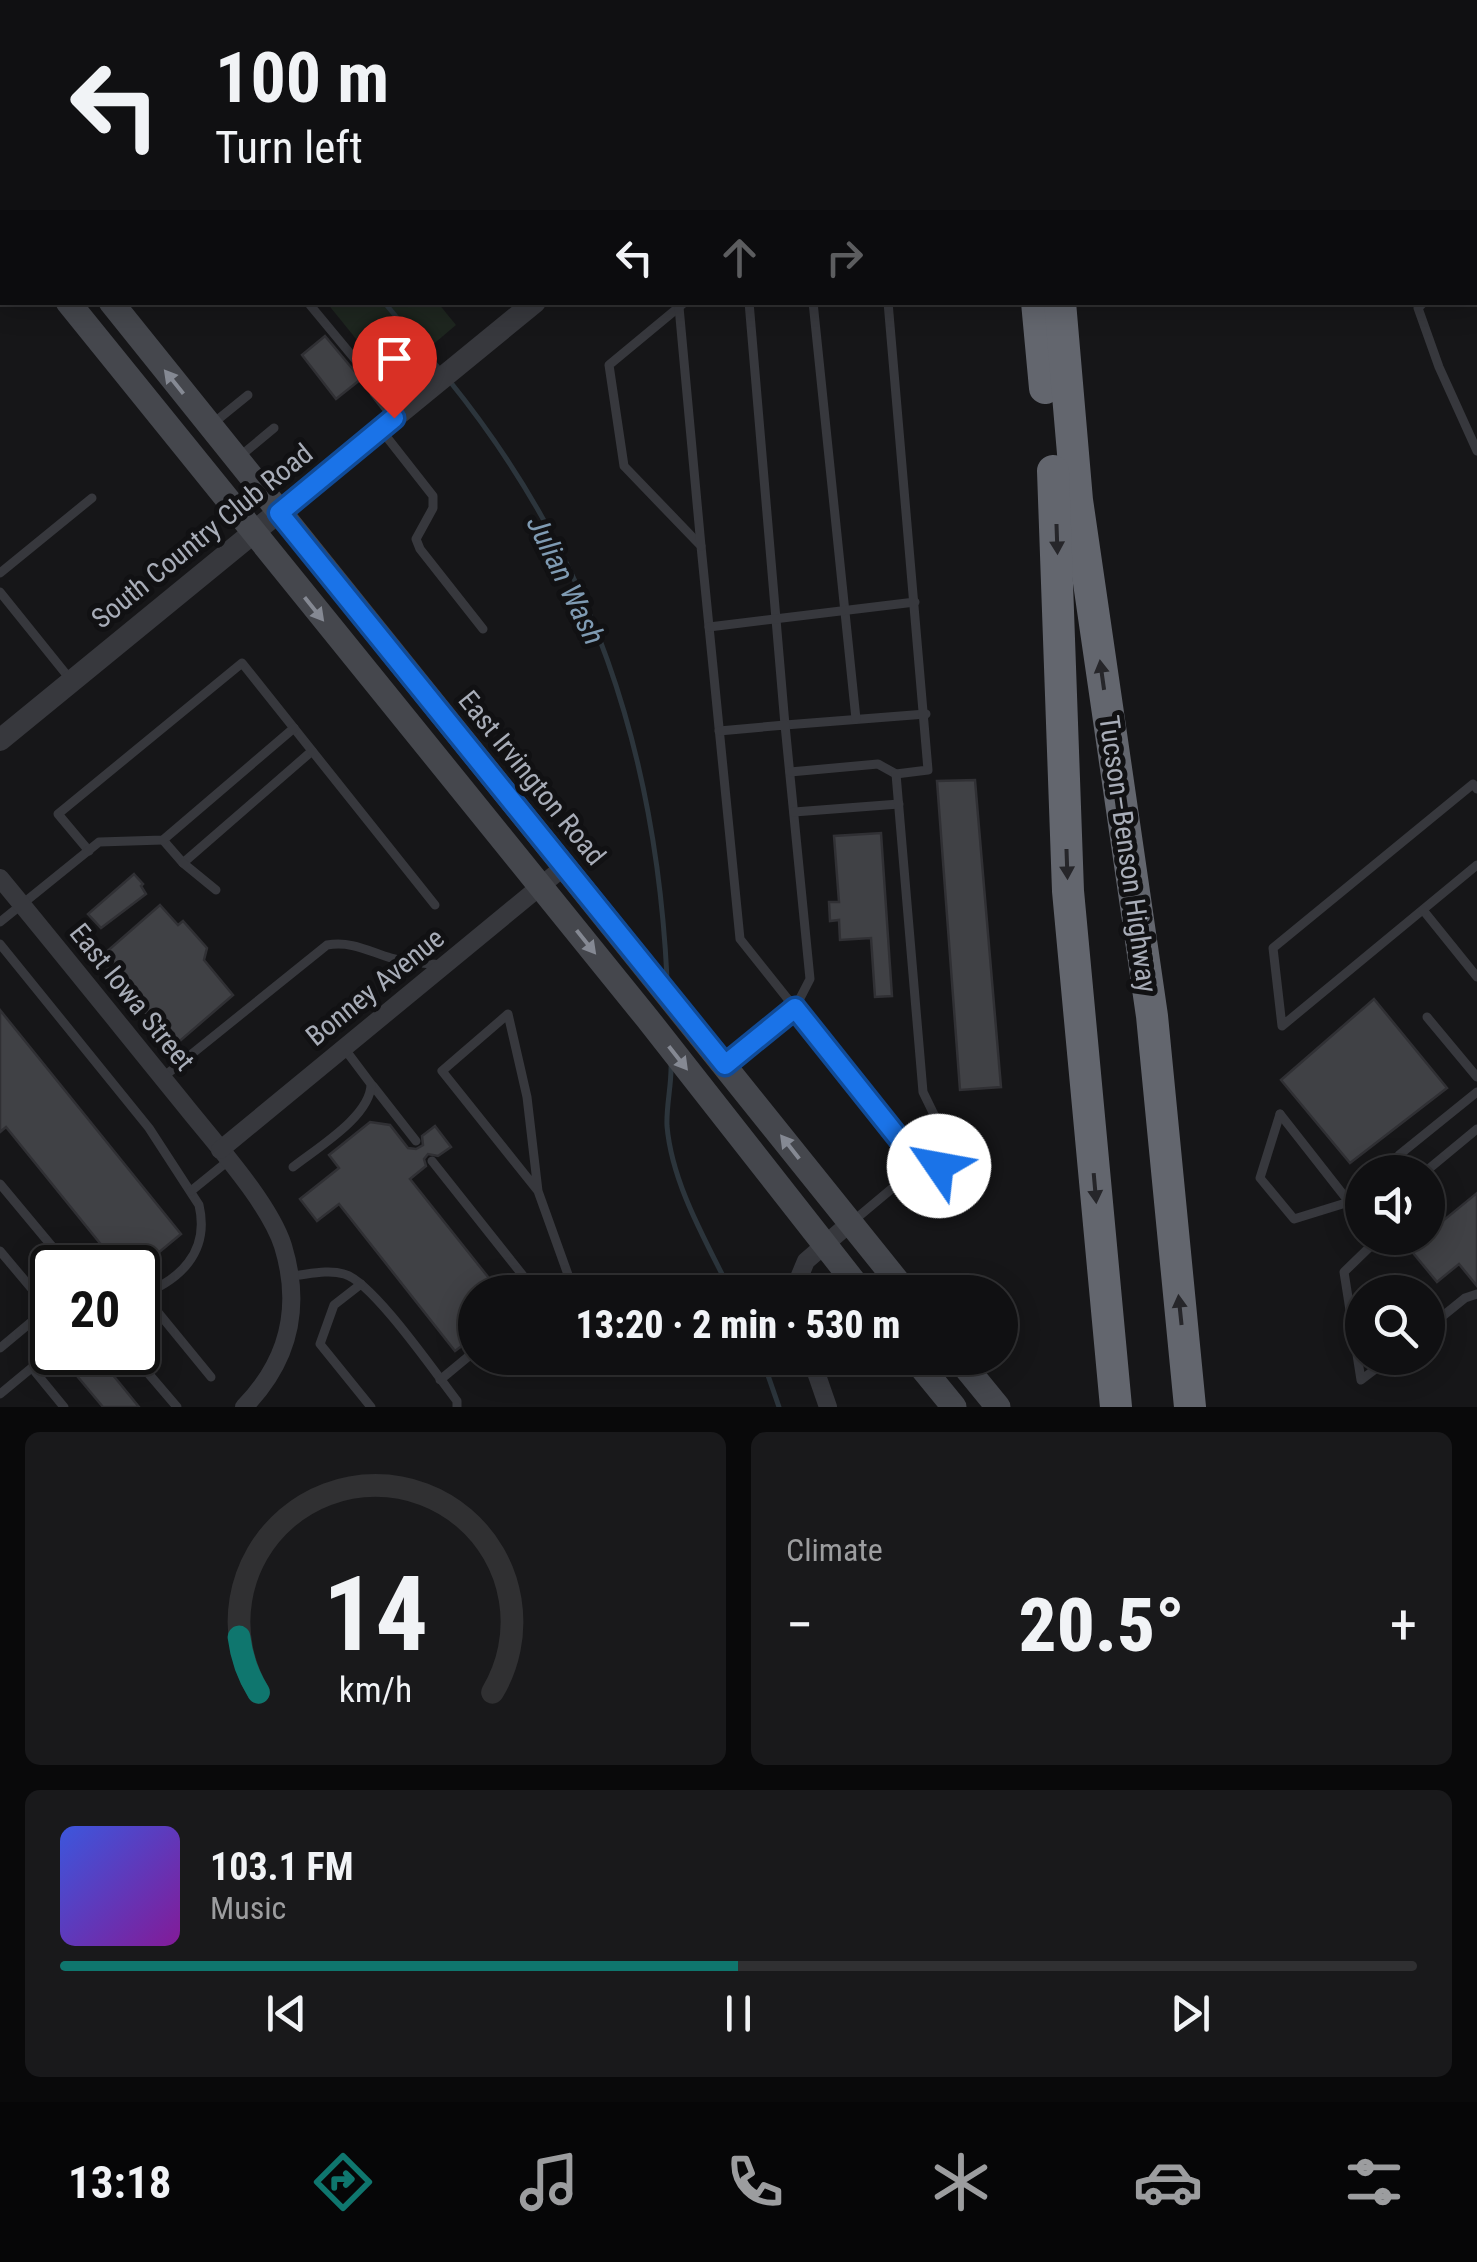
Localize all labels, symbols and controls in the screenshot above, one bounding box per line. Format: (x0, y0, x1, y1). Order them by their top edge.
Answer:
text: 100 m (215, 37, 389, 119)
icon: left (50, 40, 180, 170)
text: Turn left (215, 121, 363, 174)
icon: left (607, 230, 662, 285)
icon: ahead (712, 230, 767, 285)
icon: right (817, 230, 872, 285)
pin (352, 316, 437, 419)
icon: arrive (367, 331, 422, 386)
one-way arrow (164, 369, 185, 395)
street label: South Country Club Road (85, 437, 319, 635)
water label: Julian Wash (520, 510, 612, 650)
one-way arrow (1049, 524, 1065, 556)
one-way arrow (303, 596, 324, 621)
one-way arrow (1094, 659, 1110, 690)
street label: East Irvington Road (452, 684, 612, 872)
street label: Tucson–Benson Highway (1092, 713, 1164, 995)
one-way arrow (1059, 848, 1075, 880)
street label: East Iowa Street (63, 917, 201, 1077)
street label: Bonney Avenue (299, 921, 451, 1053)
one-way arrow (575, 930, 596, 955)
one-way arrow (667, 1045, 688, 1070)
position arrow (887, 1114, 991, 1218)
one-way arrow (780, 1134, 801, 1160)
map controls (1345, 1155, 1445, 1375)
button: sound (1345, 1155, 1445, 1255)
one-way arrow (1088, 1172, 1104, 1204)
speed limit sign: 20 (30, 1245, 160, 1375)
button: search (1345, 1275, 1445, 1375)
one-way arrow (1172, 1294, 1188, 1325)
text: 13:20 · 2 min · 530 m (576, 1303, 900, 1347)
text: Climate (786, 1531, 883, 1569)
text: 14 (323, 1554, 428, 1675)
text: 20.5° (1019, 1581, 1185, 1669)
text: − (786, 1593, 814, 1657)
text: + (1390, 1593, 1417, 1657)
text: km/h (339, 1669, 412, 1711)
text: 103.1 FM (210, 1845, 354, 1889)
text: Music (210, 1889, 286, 1927)
icon: previous (259, 1986, 314, 2041)
icon: pause (711, 1986, 766, 2041)
icon: next (1163, 1986, 1218, 2041)
icon: directions (308, 2147, 378, 2217)
icon: music (514, 2147, 584, 2217)
icon: phone (720, 2147, 790, 2217)
icon: climate (926, 2147, 996, 2217)
icon: car (1133, 2147, 1203, 2217)
icon: filters (1339, 2147, 1409, 2217)
text: 13:18 (68, 2156, 171, 2209)

